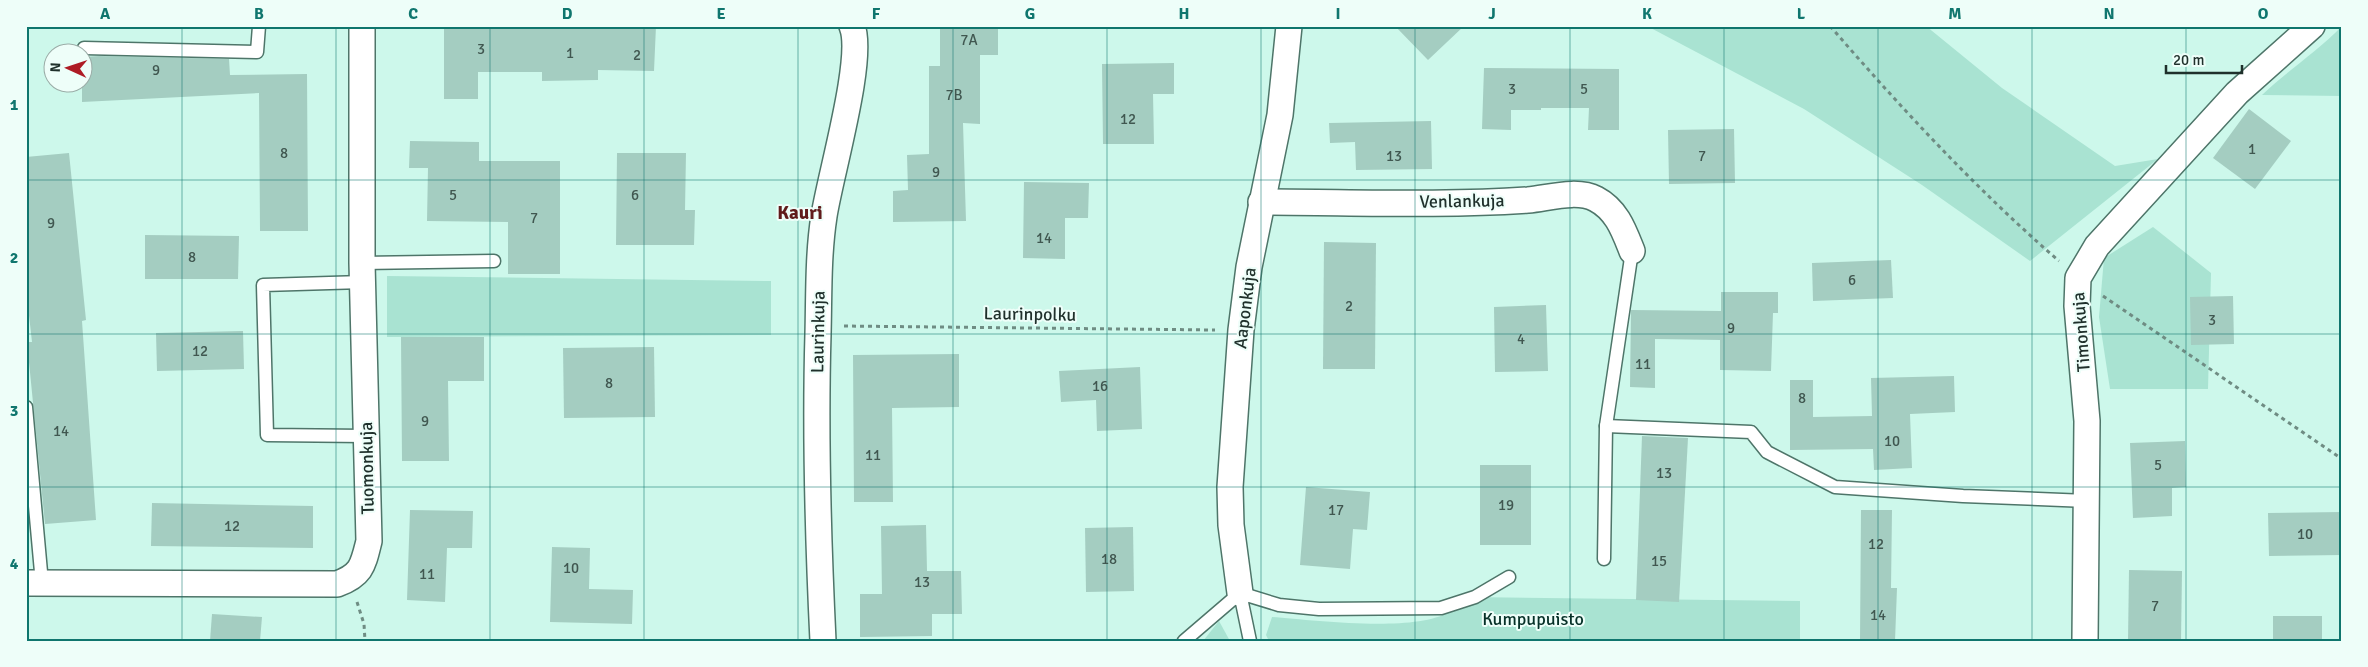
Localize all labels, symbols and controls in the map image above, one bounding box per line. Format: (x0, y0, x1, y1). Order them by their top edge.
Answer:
text: A (100, 4, 111, 24)
text: B (254, 4, 264, 24)
text: C (408, 4, 418, 24)
text: D (562, 4, 573, 24)
text: E (716, 4, 726, 24)
text: F (872, 4, 881, 24)
text: G (1025, 4, 1035, 24)
text: H (1179, 4, 1189, 24)
text: I (1335, 4, 1341, 24)
text: J (1488, 4, 1496, 24)
text: K (1642, 4, 1652, 24)
text: L (1797, 4, 1806, 24)
text: M (1948, 4, 1962, 24)
text: N (2103, 4, 2115, 24)
text: O (2258, 4, 2269, 24)
house number: 7A (960, 31, 978, 49)
house number: 3 (477, 40, 485, 58)
north arrow (42, 42, 92, 92)
scale bar (2166, 42, 2242, 74)
house number: 1 (566, 44, 574, 62)
house number: 2 (633, 46, 641, 64)
text: 20 m (2173, 51, 2204, 69)
house number: 9 (152, 61, 160, 79)
text: N (47, 62, 64, 73)
house number: 3 (1508, 80, 1516, 98)
house number: 5 (1580, 80, 1588, 98)
house number: 7B (945, 86, 963, 104)
text: 1 (10, 95, 19, 115)
house number: 12 (1120, 110, 1136, 128)
house number: 1 (2248, 140, 2256, 158)
house number: 8 (280, 144, 288, 162)
house number: 13 (1386, 147, 1402, 165)
house number: 7 (1698, 147, 1706, 165)
house number: 9 (932, 163, 940, 181)
house number: 5 (449, 186, 457, 204)
house number: 6 (631, 186, 639, 204)
street label: Venlankuja (1419, 189, 1505, 213)
district label: Kauri (777, 201, 823, 225)
house number: 7 (530, 209, 538, 227)
house number: 9 (47, 214, 55, 232)
house number: 14 (1036, 229, 1052, 247)
text: 2 (10, 248, 18, 268)
house number: 8 (188, 248, 196, 266)
street label: Aaponkuja (1229, 266, 1261, 350)
house number: 6 (1848, 271, 1856, 289)
street label: Laurinkuja (806, 291, 830, 373)
street label: Timonkuja (2067, 291, 2095, 373)
house number: 2 (1345, 297, 1353, 315)
street label: Laurinpolku (984, 302, 1076, 326)
house number: 3 (2208, 311, 2216, 329)
house number: 9 (1727, 319, 1735, 337)
house number: 4 (1517, 330, 1525, 348)
house number: 12 (192, 342, 208, 360)
house number: 11 (1635, 355, 1651, 373)
house number: 8 (605, 374, 613, 392)
house number: 16 (1092, 377, 1108, 395)
house number: 8 (1798, 389, 1806, 407)
text: 3 (10, 401, 18, 421)
house number: 9 (421, 412, 429, 430)
street label: Tuomonkuja (355, 421, 379, 515)
house number: 14 (53, 422, 69, 440)
house number: 10 (1884, 432, 1900, 450)
house number: 11 (865, 446, 881, 464)
house number: 5 (2154, 456, 2162, 474)
house number: 13 (1656, 464, 1672, 482)
house number: 19 (1498, 496, 1514, 514)
house number: 17 (1328, 501, 1344, 519)
house number: 12 (224, 517, 240, 535)
house number: 10 (2297, 525, 2313, 543)
house number: 12 (1868, 535, 1884, 553)
house number: 18 (1101, 550, 1117, 568)
house number: 15 (1651, 552, 1667, 570)
text: 4 (10, 554, 19, 574)
house number: 10 (563, 559, 579, 577)
house number: 11 (419, 565, 435, 583)
house number: 13 (914, 573, 930, 591)
house number: 7 (2151, 597, 2159, 615)
house number: 14 (1870, 606, 1886, 624)
park label: Kumpupuisto (1482, 608, 1584, 630)

